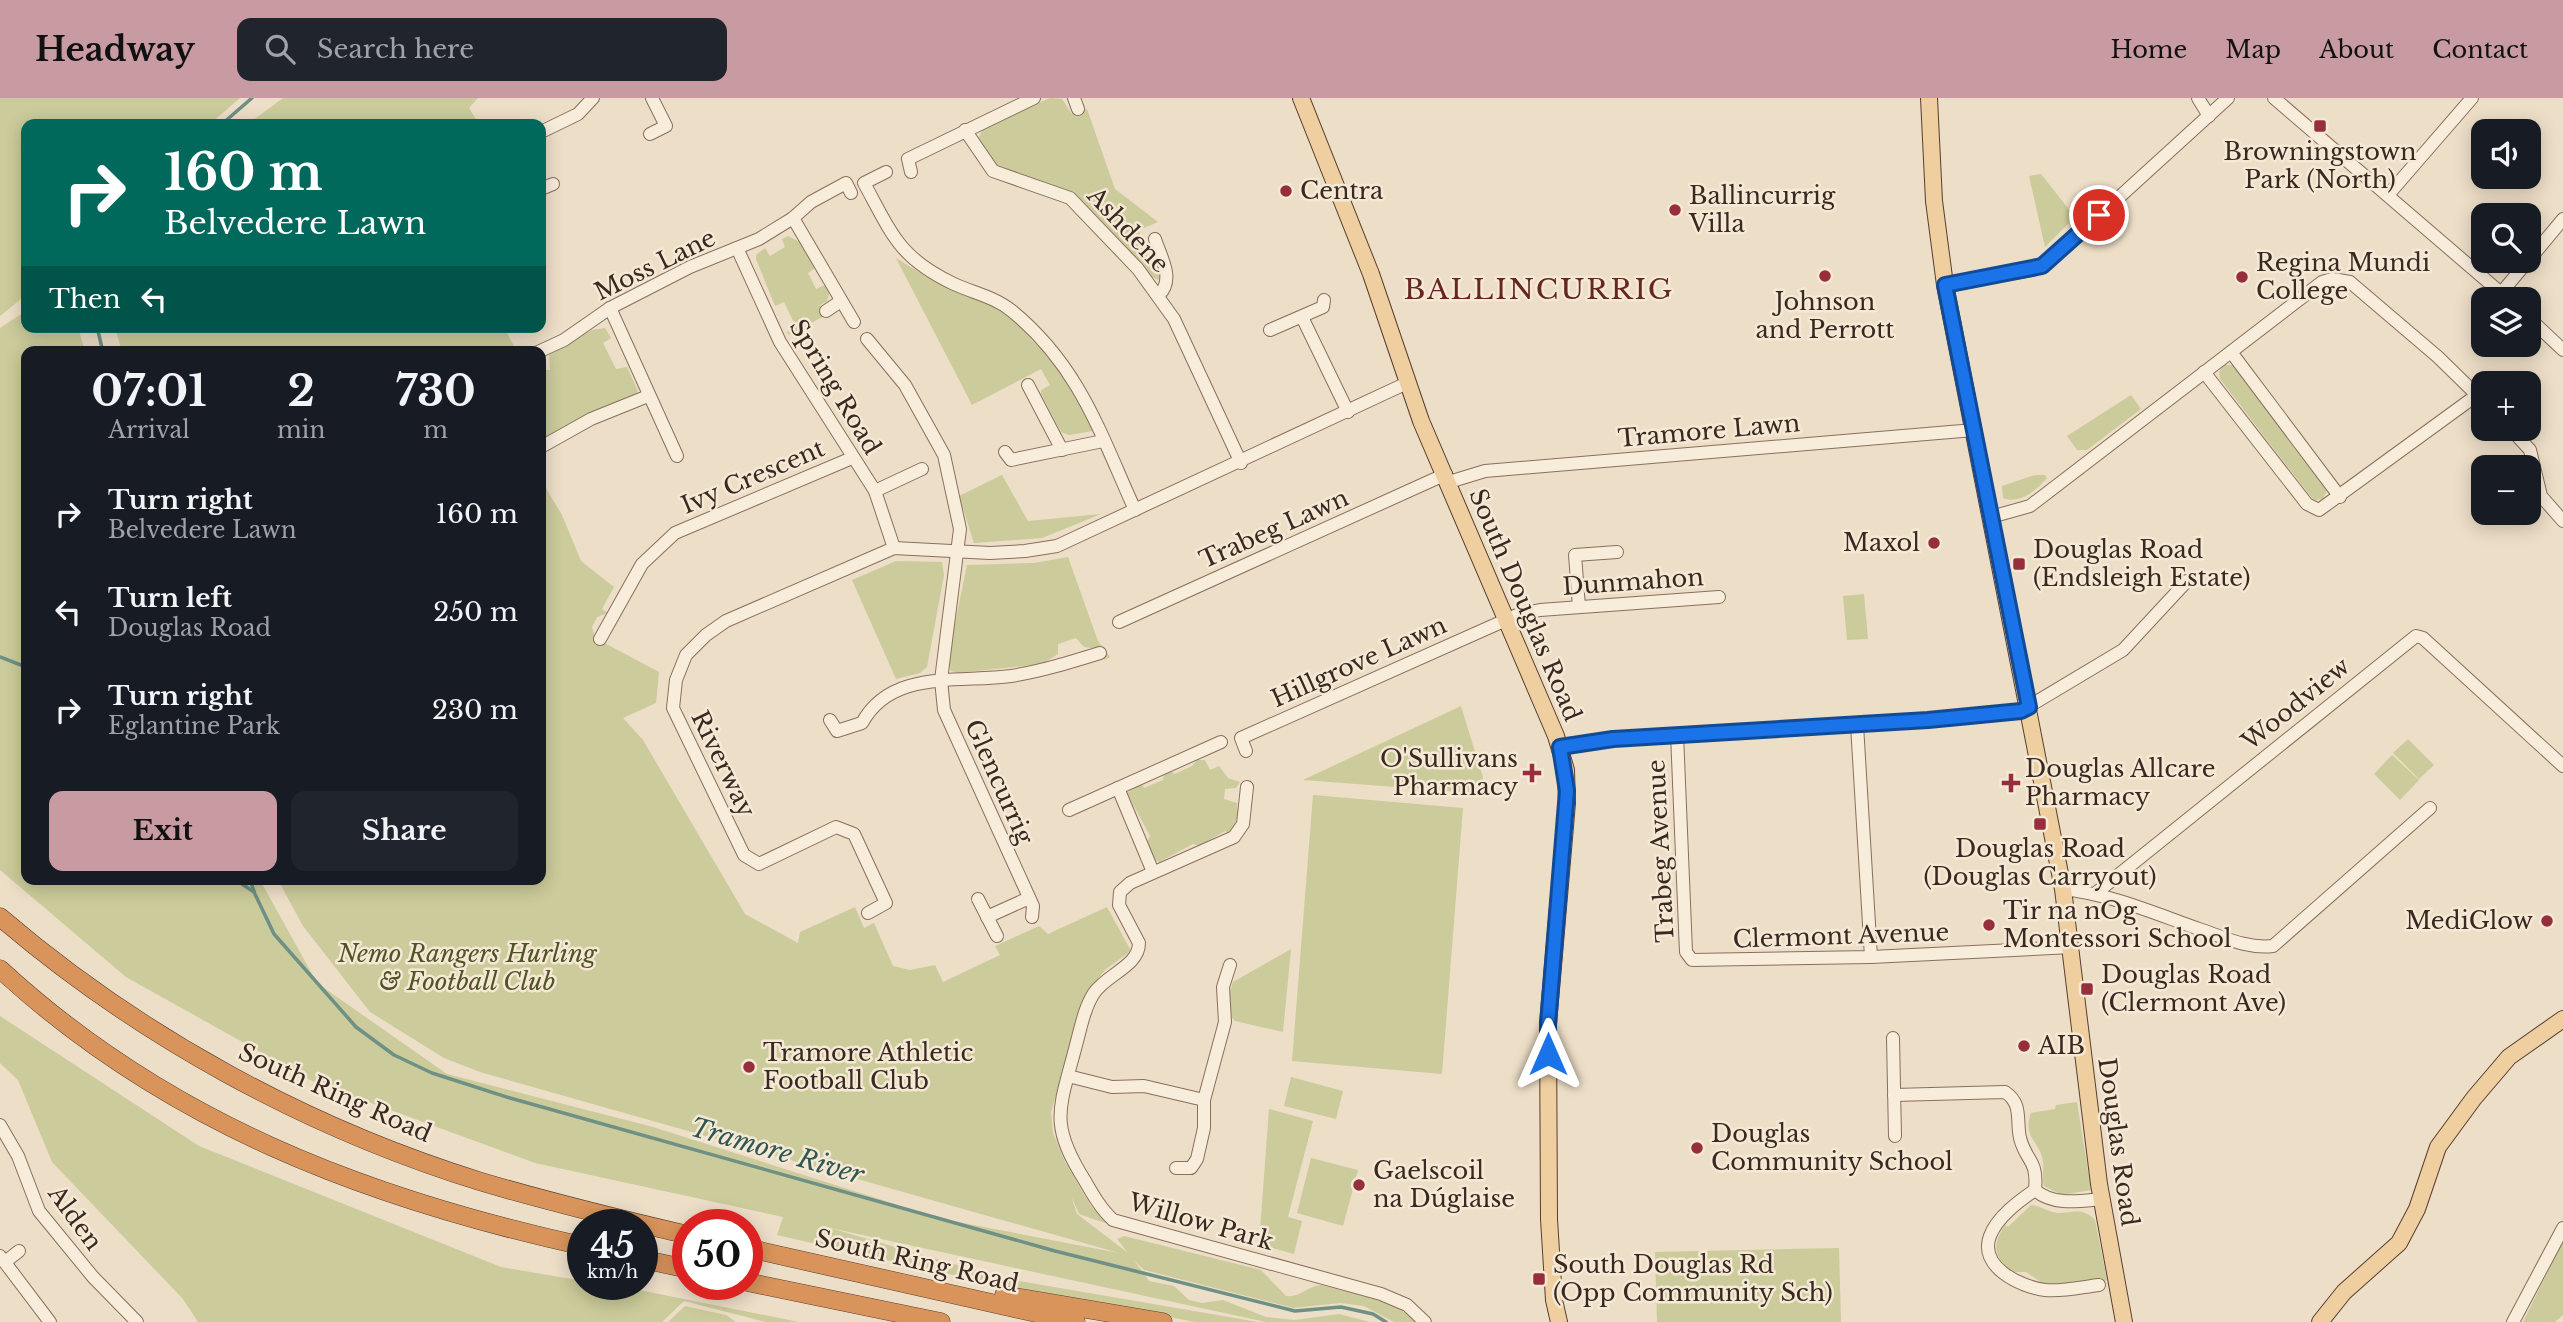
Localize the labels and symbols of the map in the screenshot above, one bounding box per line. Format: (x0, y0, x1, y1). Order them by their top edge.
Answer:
marker: Browningstown Park (North) (2312, 118, 2328, 134)
place label: Browningstown Park (North) (2223, 137, 2417, 194)
place label: Centra (1300, 176, 1384, 205)
street label: Ashdene (1081, 180, 1175, 278)
place label: Ballincurrig Villa (1688, 181, 1836, 238)
marker: Centra (1278, 183, 1294, 199)
pin (2069, 185, 2129, 245)
marker: Ballincurrig Villa (1667, 202, 1683, 218)
street label: Moss Lane (590, 223, 720, 306)
place label: Regina Mundi College (2256, 248, 2430, 305)
marker: Johnson and Perrott (1817, 268, 1833, 284)
marker: Regina Mundi College (2234, 269, 2250, 285)
district label: BALLINCURRIG (1404, 272, 1674, 307)
place label: Johnson and Perrott (1756, 287, 1894, 344)
street label: Spring Road (784, 314, 887, 460)
street label: Tramore Lawn (1617, 408, 1801, 453)
street label: Ivy Crescent (677, 433, 829, 520)
street label: Trabeg Lawn (1195, 483, 1353, 574)
street label: South Douglas Road (1463, 484, 1588, 725)
place label: Maxol (1843, 528, 1920, 557)
marker: Maxol (1926, 535, 1942, 551)
place label: Douglas Road (Endsleigh Estate) (2033, 535, 2250, 592)
marker: Douglas Road (Endsleigh Estate) (2011, 556, 2027, 572)
street label: Dunmahon (1561, 562, 1705, 601)
street label: Hillgrove Lawn (1267, 610, 1451, 713)
street label: Woodview (2235, 651, 2356, 757)
street label: Riverway (685, 706, 762, 822)
street label: Glencurrig (959, 715, 1040, 849)
place label: O'Sullivans Pharmacy (1380, 744, 1519, 801)
place label: Douglas Allcare Pharmacy (2025, 754, 2216, 811)
street label: Trabeg Avenue (1641, 759, 1680, 943)
marker: O'Sullivans Pharmacy (1524, 765, 1540, 781)
marker: Douglas Allcare Pharmacy (2003, 775, 2019, 791)
marker: Douglas Road (Douglas Carryout) (2032, 816, 2048, 832)
place label: Douglas Road (Douglas Carryout) (1923, 834, 2157, 891)
place label: Tir na nOg Montessori School (2003, 896, 2232, 953)
place label: MediGlow (2405, 906, 2534, 935)
marker: MediGlow (2539, 913, 2555, 929)
street label: Clermont Avenue (1732, 917, 1950, 954)
marker: Tir na nOg Montessori School (1981, 917, 1997, 933)
park label: Nemo Rangers Hurling & Football Club (337, 939, 598, 996)
place label: Douglas Road (Clermont Ave) (2101, 960, 2286, 1017)
marker: Douglas Road (Clermont Ave) (2079, 981, 2095, 997)
position arrow (1511, 1017, 1585, 1091)
place label: AIB (2037, 1031, 2085, 1060)
street label: South Ring Road (234, 1037, 436, 1148)
place label: Tramore Athletic Football Club (763, 1038, 973, 1095)
marker: AIB (2016, 1038, 2032, 1054)
street label: Douglas Road (2092, 1056, 2145, 1228)
marker: Tramore Athletic Football Club (741, 1059, 757, 1075)
water label: Tramore River (687, 1111, 868, 1191)
place label: Douglas Community School (1711, 1119, 1953, 1176)
marker: Douglas Community School (1689, 1140, 1705, 1156)
place label: Gaelscoil na Dúglaise (1373, 1156, 1515, 1213)
marker: Gaelscoil na Dúglaise (1351, 1177, 1367, 1193)
street label: Alden (42, 1179, 109, 1256)
street label: Willow Park (1124, 1187, 1277, 1256)
speed limit sign: 50 (672, 1209, 763, 1300)
street label: South Ring Road (812, 1223, 1022, 1298)
place label: South Douglas Rd (Opp Community Sch) (1553, 1250, 1833, 1307)
marker: South Douglas Rd (Opp Community Sch) (1531, 1271, 1547, 1287)

